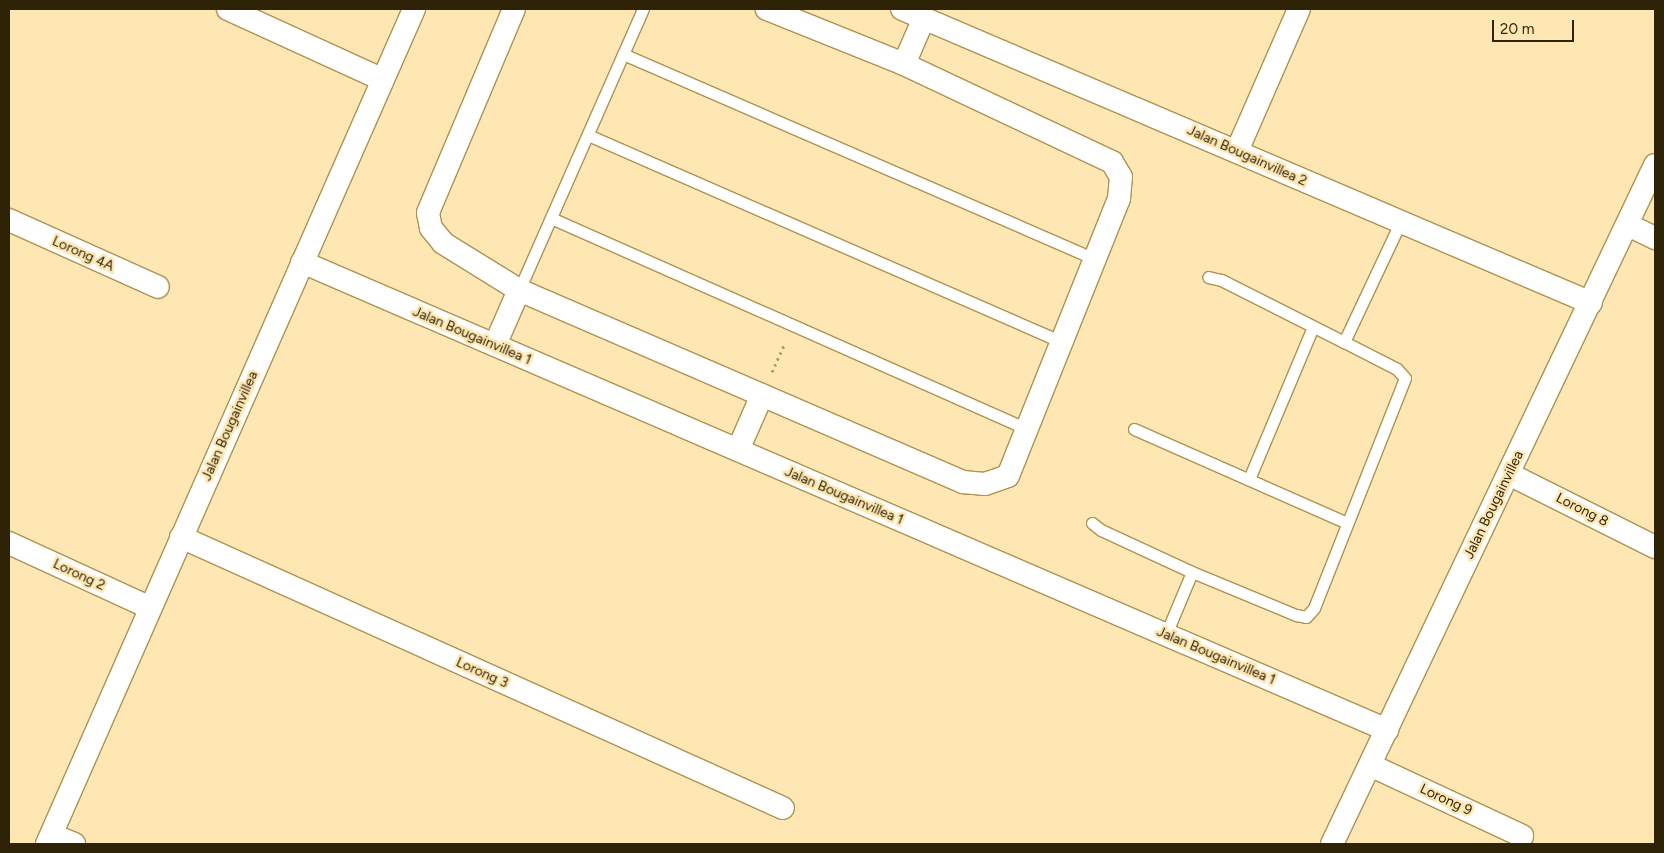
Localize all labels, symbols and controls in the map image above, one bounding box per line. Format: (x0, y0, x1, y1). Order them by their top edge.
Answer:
scale bar (1494, 10, 1576, 42)
text: 20 m (1500, 20, 1534, 38)
street label: Jalan Bougainvillea 2 (1184, 122, 1310, 190)
street label: Lorong 4A (49, 233, 117, 275)
street label: Jalan Bougainvillea 1 (410, 303, 534, 369)
street label: Jalan Bougainvillea (198, 369, 262, 483)
street label: Jalan Bougainvillea (1461, 448, 1527, 562)
street label: Jalan Bougainvillea 1 (782, 463, 906, 529)
street label: Lorong 8 (1553, 490, 1611, 530)
street label: Lorong 2 (50, 556, 108, 594)
street label: Jalan Bougainvillea 1 (1154, 623, 1278, 689)
street label: Lorong 3 (453, 654, 511, 692)
street label: Lorong 9 (1417, 781, 1475, 819)

